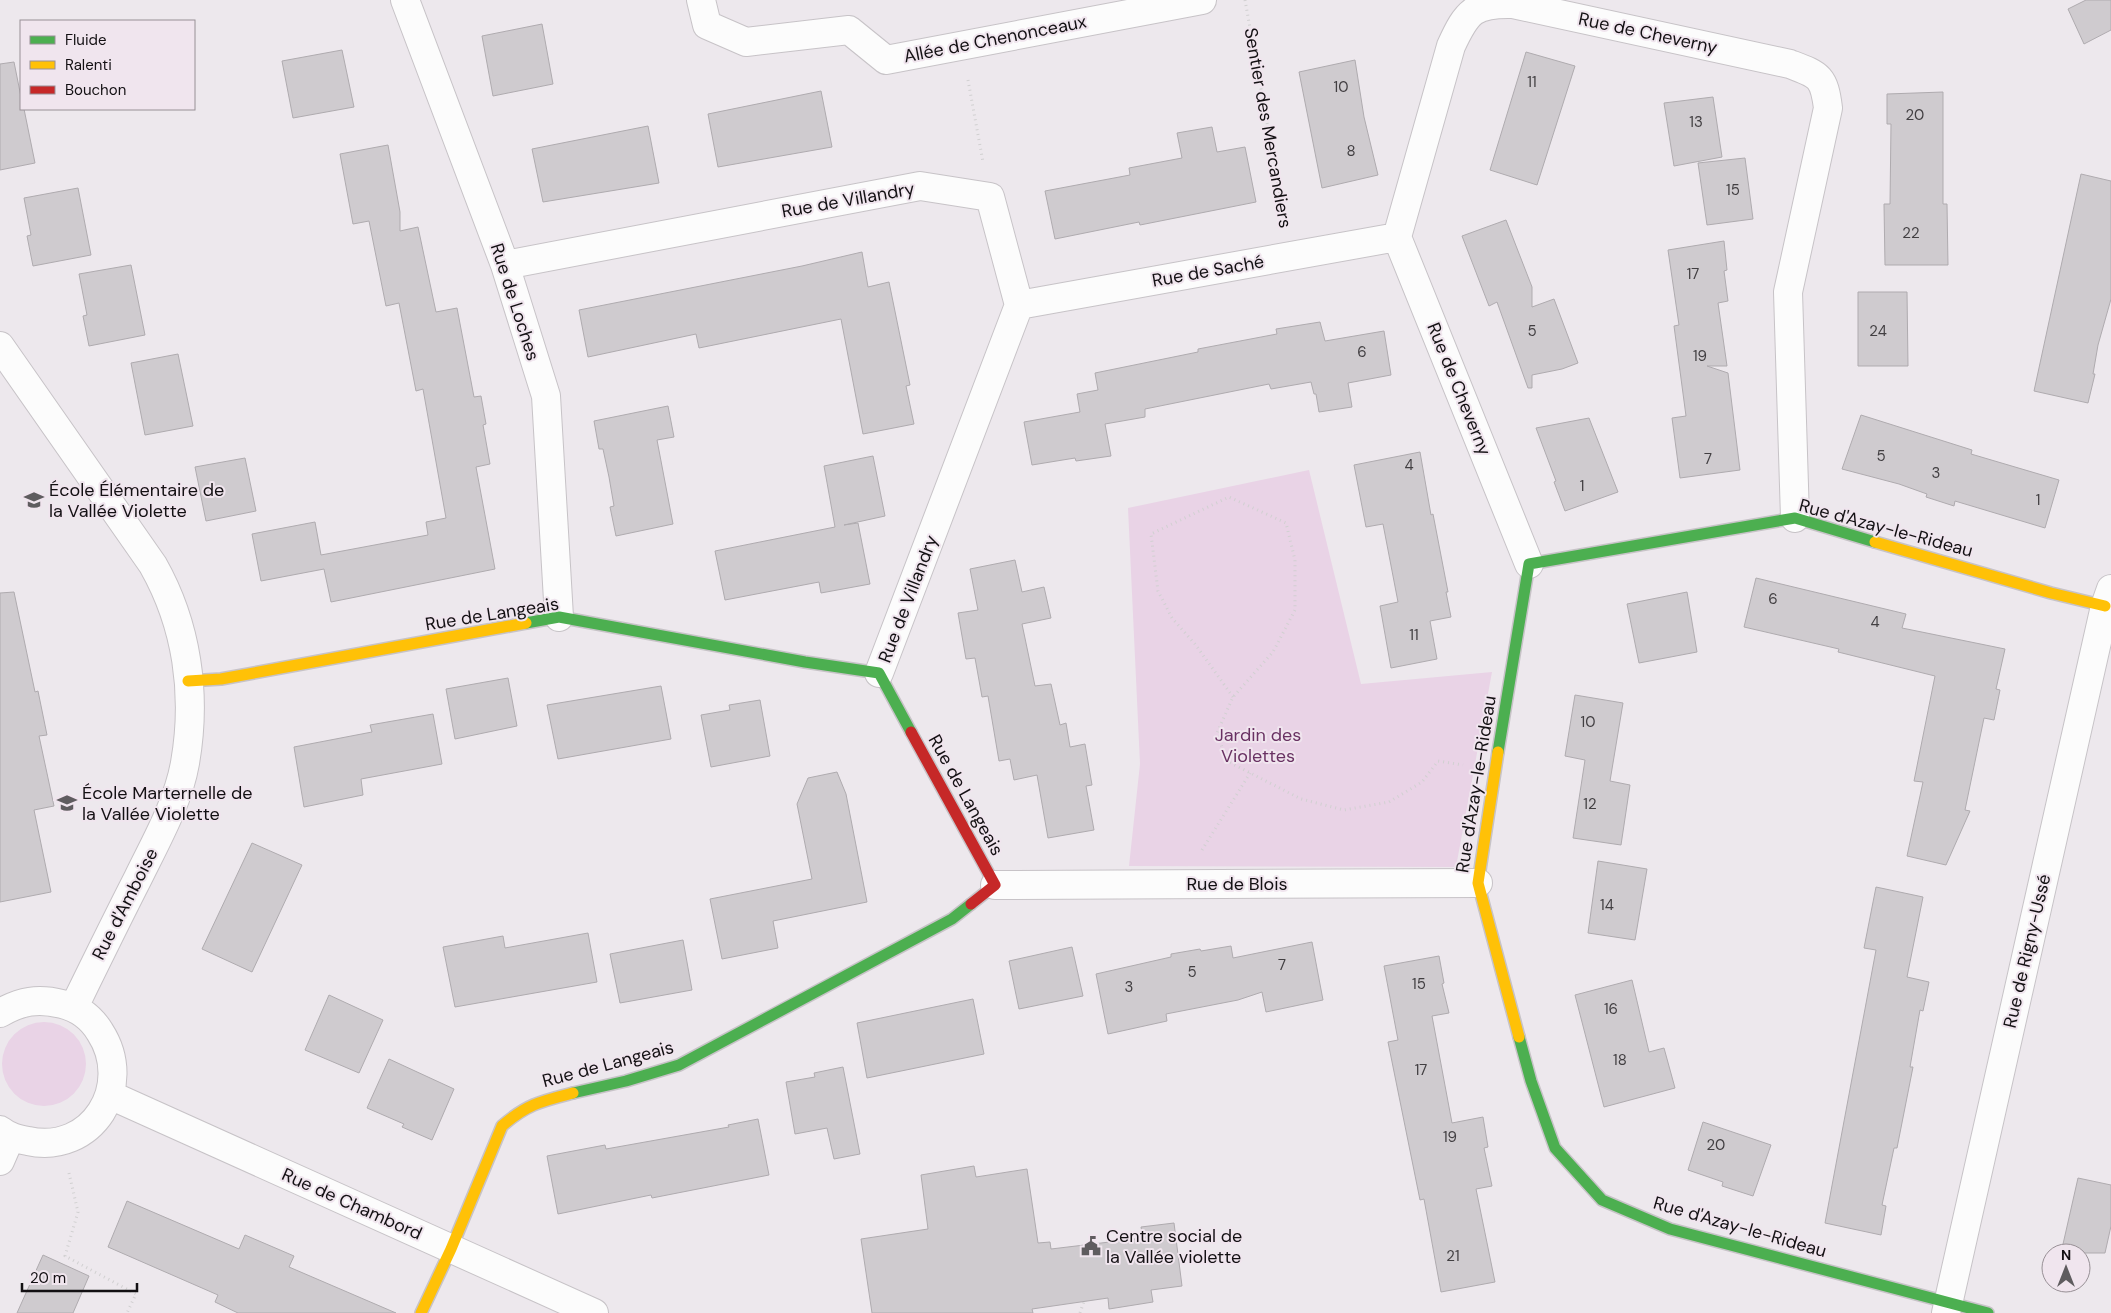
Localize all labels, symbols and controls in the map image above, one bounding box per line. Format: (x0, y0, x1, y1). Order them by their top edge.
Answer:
street label: Rue de Cheverny (1576, 7, 1720, 59)
street label: Allée de Chenonceaux (901, 9, 1089, 69)
legend (20, 20, 195, 110)
street label: Sentier des Mercandiers (1239, 26, 1297, 230)
text: Fluide (65, 30, 107, 50)
text: Ralenti (65, 55, 112, 75)
house number: 11 (1527, 72, 1537, 92)
house number: 10 (1334, 77, 1348, 97)
text: Bouchon (65, 80, 126, 100)
house number: 20 (1906, 105, 1924, 125)
house number: 13 (1689, 112, 1703, 132)
house number: 8 (1346, 141, 1356, 161)
street label: Rue de Villandry (780, 176, 916, 224)
house number: 15 (1726, 180, 1740, 200)
house number: 22 (1902, 223, 1920, 243)
street label: Rue de Loches (485, 240, 545, 364)
street label: Rue de Saché (1150, 249, 1266, 293)
house number: 17 (1687, 264, 1699, 284)
street label: Rue de Cheverny (1421, 319, 1497, 459)
house number: 5 (1527, 321, 1537, 341)
house number: 24 (1869, 321, 1887, 341)
house number: 6 (1357, 342, 1367, 362)
house number: 19 (1693, 346, 1707, 366)
house number: 5 (1876, 446, 1886, 466)
house number: 7 (1704, 449, 1712, 469)
house number: 4 (1404, 455, 1414, 475)
house number: 3 (1932, 463, 1940, 483)
house number: 1 (1580, 476, 1584, 496)
place label: École Élémentaire de la Vallée Violette (49, 478, 224, 523)
school or university icon: École Élémentaire de la Vallée Violette (23, 489, 45, 511)
house number: 1 (2036, 490, 2040, 510)
street label: Rue d'Azay-le-Rideau (1796, 493, 1976, 563)
street label: Rue de Villandry (873, 532, 943, 666)
house number: 6 (1768, 589, 1778, 609)
street label: Rue de Langeais (423, 592, 561, 636)
house number: 4 (1870, 612, 1880, 632)
house number: 11 (1409, 625, 1419, 645)
street label: Rue d'Azay-le-Rideau (1450, 694, 1502, 874)
house number: 10 (1581, 712, 1595, 732)
park label: Jardin des Violettes (1215, 723, 1301, 768)
street label: Rue de Langeais (923, 730, 1009, 860)
place label: École Marternelle de la Vallée Violette (82, 781, 253, 826)
school or university icon: École Marternelle de la Vallée Violette (56, 792, 78, 814)
house number: 12 (1583, 794, 1597, 814)
street label: Rue d'Amboise (86, 844, 164, 964)
street label: Rue de Blois (1186, 872, 1288, 896)
street label: Rue de Rigny-Ussé (1998, 872, 2056, 1030)
house number: 14 (1600, 895, 1614, 915)
house number: 7 (1278, 955, 1286, 975)
house number: 5 (1187, 962, 1197, 982)
house number: 15 (1412, 974, 1426, 994)
house number: 3 (1125, 977, 1133, 997)
house number: 16 (1604, 999, 1618, 1019)
street label: Rue de Langeais (540, 1035, 676, 1093)
house number: 18 (1613, 1050, 1627, 1070)
house number: 17 (1415, 1060, 1427, 1080)
house number: 19 (1443, 1127, 1457, 1147)
house number: 20 (1707, 1135, 1725, 1155)
street label: Rue de Chambord (278, 1162, 426, 1246)
street label: Rue d'Azay-le-Rideau (1651, 1191, 1829, 1263)
place label: Centre social de la Vallée violette (1106, 1224, 1242, 1269)
public building icon: Centre social de la Vallée violette (1080, 1235, 1102, 1257)
north arrow (2041, 1243, 2091, 1293)
house number: 21 (1446, 1246, 1460, 1266)
text: N (2061, 1246, 2071, 1264)
scale bar (22, 1260, 138, 1292)
text: 20 m (30, 1268, 66, 1288)

